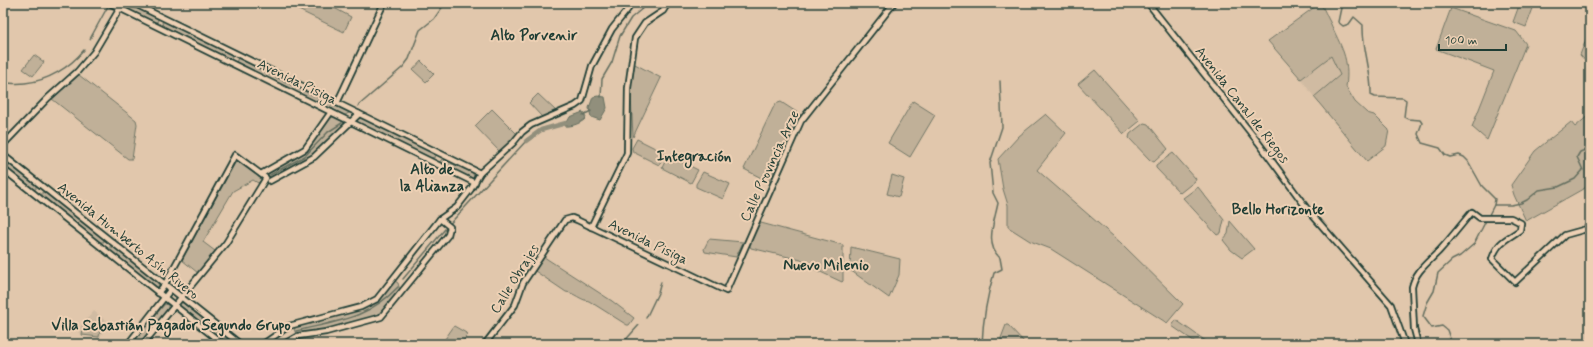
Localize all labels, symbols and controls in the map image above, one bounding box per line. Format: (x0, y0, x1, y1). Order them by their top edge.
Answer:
district label: Alto Porvenir (490, 26, 578, 46)
scale bar (1439, 26, 1506, 52)
text: 100 m (1445, 33, 1477, 49)
street label: Avenida Canal de Riegos (1190, 43, 1293, 168)
street label: Avenida Pisiga (254, 55, 340, 110)
street label: Calle Provincia Arze (736, 107, 804, 225)
district label: Integración (657, 147, 732, 169)
district label: Alto de la Alianza (400, 160, 464, 197)
street label: Avenida Humberto Asín Rivero (54, 178, 202, 304)
district label: Bello Horizonte (1232, 200, 1324, 220)
street label: Avenida Pisiga (605, 215, 691, 270)
street label: Calle Obrajes (487, 241, 543, 317)
district label: Nuevo Milenio (783, 256, 869, 276)
district label: Villa Sebastián Pagador Segundo Grupo (52, 316, 291, 338)

